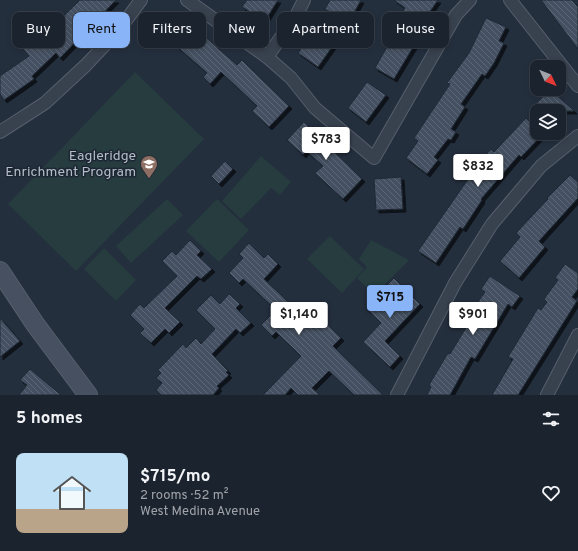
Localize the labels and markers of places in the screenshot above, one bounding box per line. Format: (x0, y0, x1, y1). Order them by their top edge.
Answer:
pin: $783 (302, 127, 350, 161)
place label: Eagleridge Enrichment Program (5, 148, 136, 181)
school or university icon: Eagleridge Enrichment Program (139, 154, 159, 179)
pin: $832 (454, 154, 502, 188)
pin: $715 (366, 285, 414, 319)
pin: $1,140 (266, 302, 332, 336)
pin: $901 (449, 302, 497, 336)

